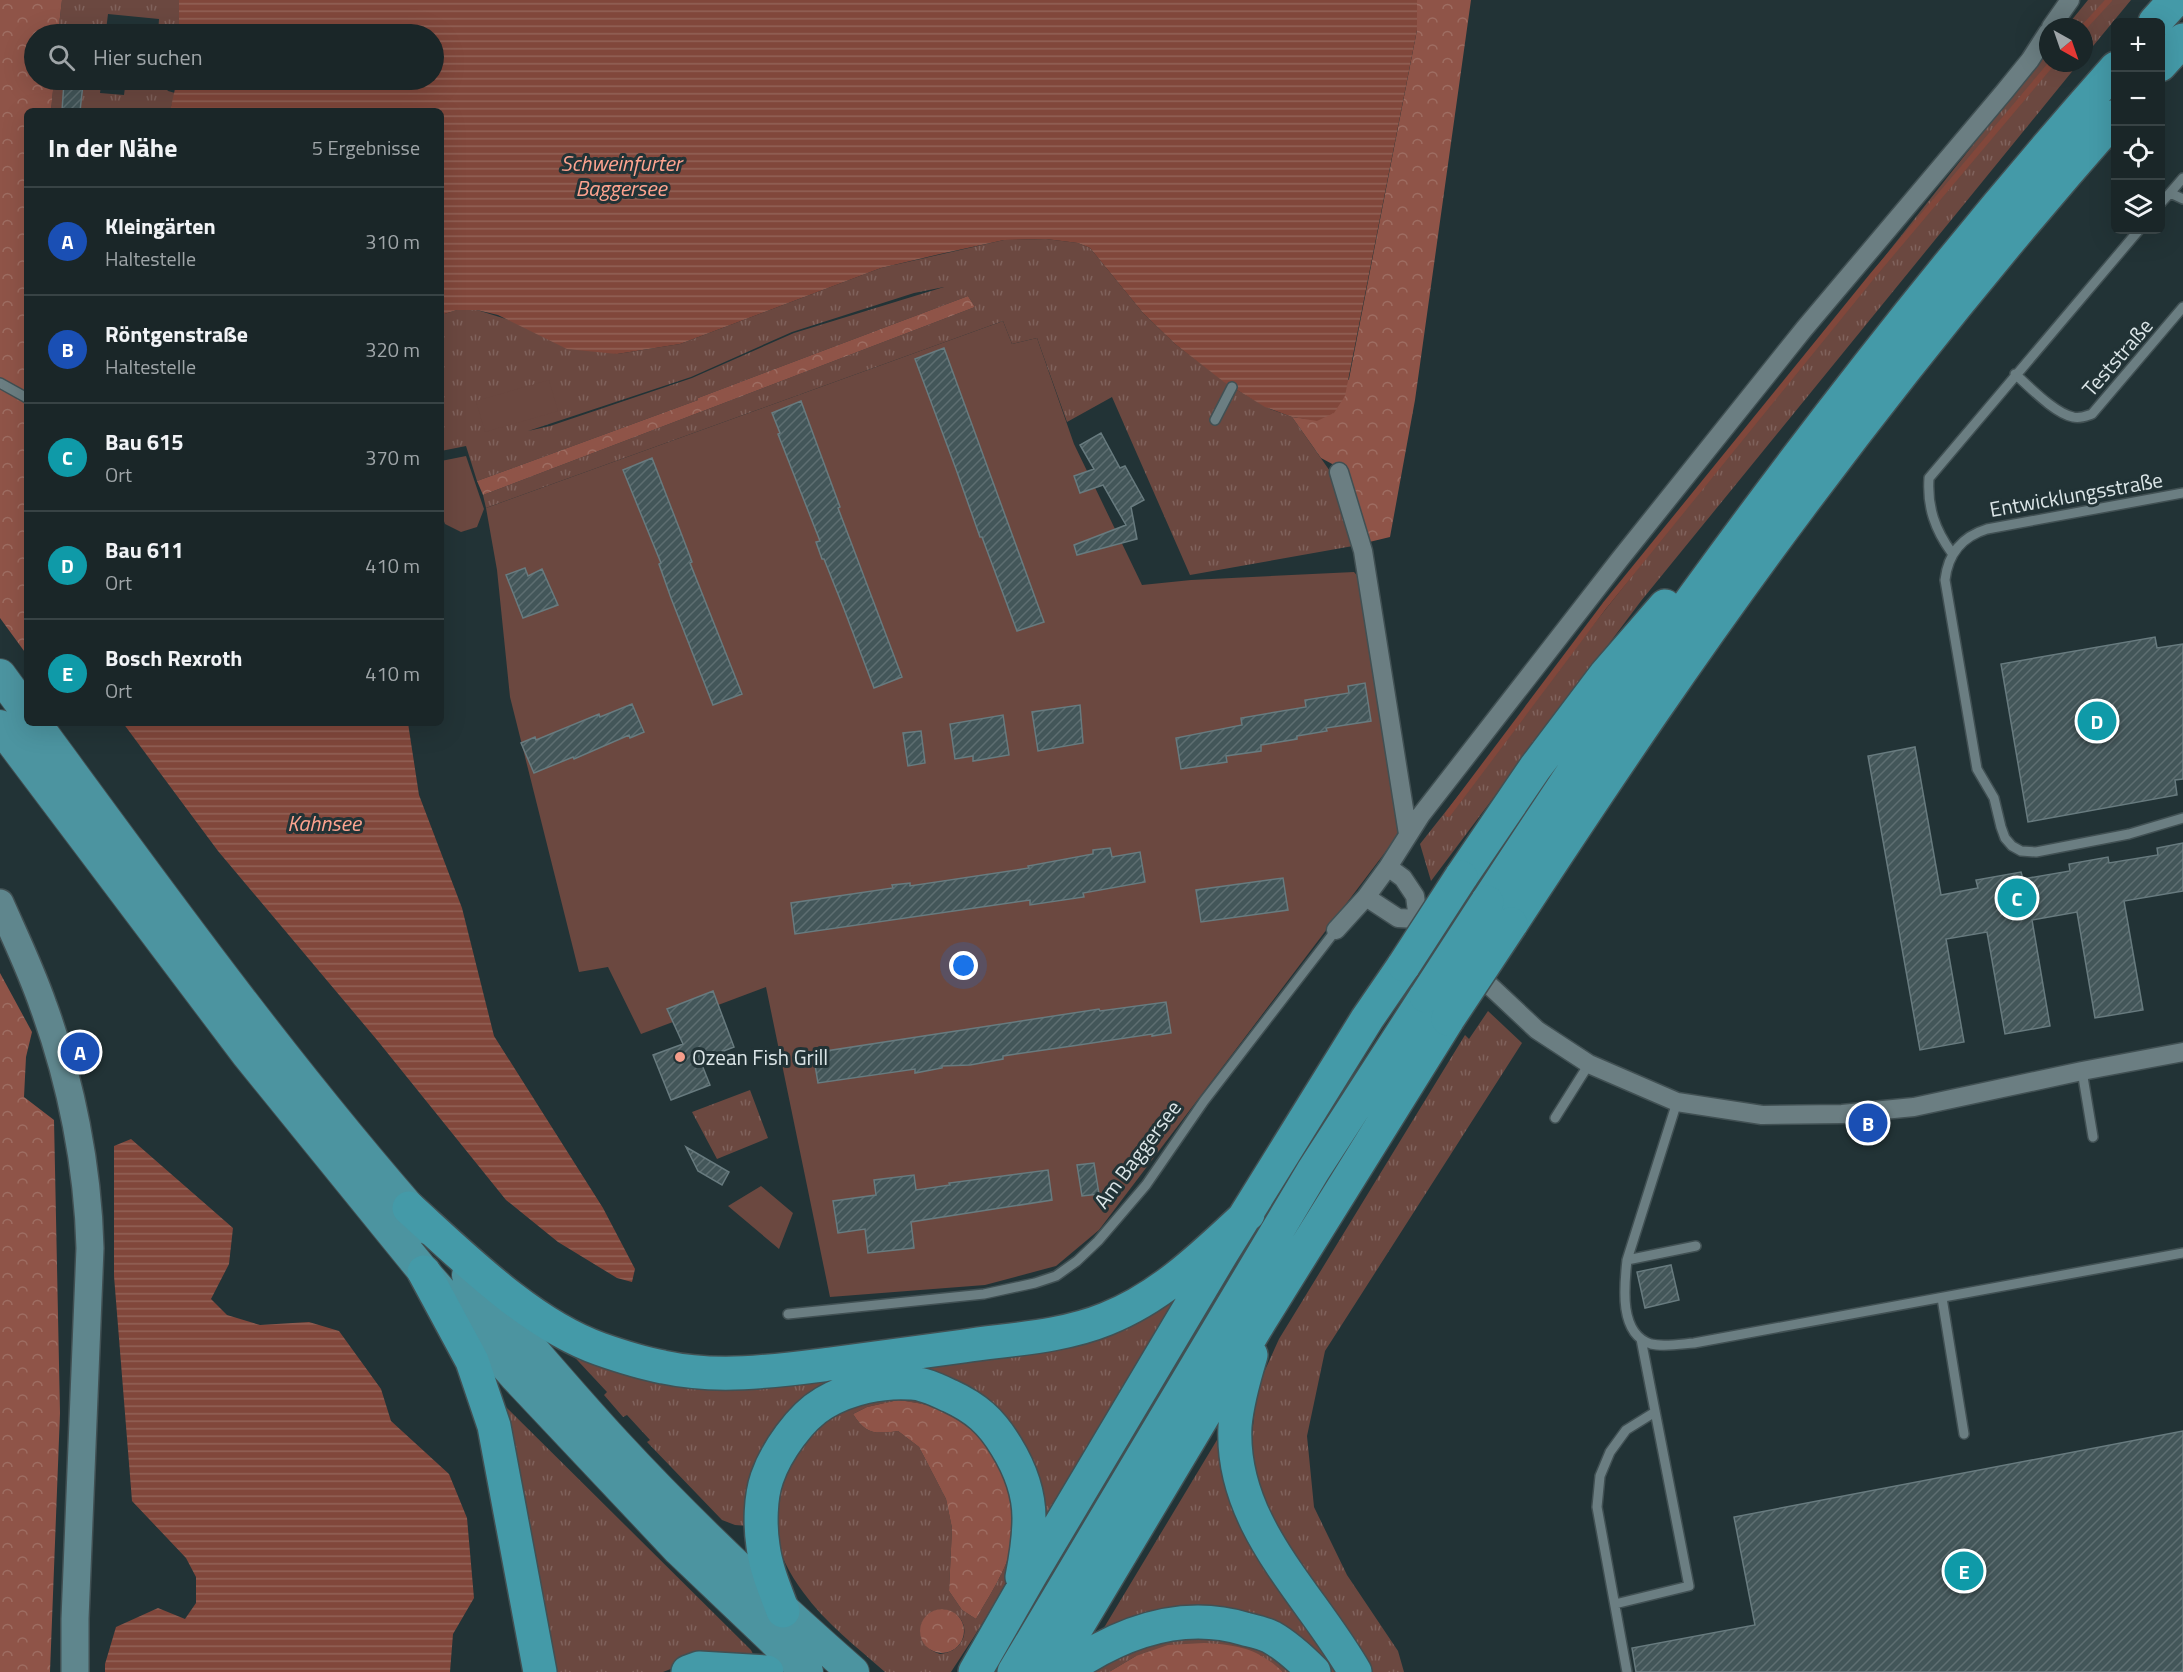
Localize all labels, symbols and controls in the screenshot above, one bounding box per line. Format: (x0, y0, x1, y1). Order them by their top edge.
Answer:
north arrow (2039, 18, 2093, 72)
map controls (2111, 18, 2165, 234)
button: + (2111, 18, 2165, 72)
search box (24, 24, 444, 90)
text: Hier suchen (93, 40, 202, 74)
icon: search (45, 41, 78, 74)
button: − (2111, 72, 2165, 126)
button: locate (2111, 126, 2165, 180)
text: In der Nähe (48, 128, 177, 167)
text: 5 Ergebnisse (312, 132, 420, 163)
water label: Schweinfurter Baggersee (560, 146, 685, 205)
button: layers (2111, 180, 2165, 234)
text: Kleingärten (105, 209, 216, 243)
text: A (61, 226, 74, 257)
text: 310 m (365, 226, 420, 257)
text: Haltestelle (105, 243, 196, 274)
street label: Teststraße (2074, 311, 2160, 403)
text: Röntgenstraße (105, 317, 248, 351)
text: B (61, 334, 74, 365)
text: 320 m (365, 334, 420, 365)
text: Haltestelle (105, 351, 196, 382)
text: Bau 615 (105, 425, 184, 459)
text: C (62, 442, 73, 473)
text: 370 m (365, 442, 420, 473)
text: Ort (105, 459, 132, 490)
street label: Entwicklungsstraße (1987, 463, 2165, 525)
text: Bau 611 (105, 533, 184, 567)
text: D (61, 550, 74, 581)
text: 410 m (365, 550, 420, 581)
text: Ort (105, 567, 132, 598)
text: Bosch Rexroth (105, 641, 242, 675)
text: E (62, 658, 73, 689)
text: 410 m (365, 658, 420, 689)
text: Ort (105, 675, 132, 706)
pin: D (2078, 698, 2116, 744)
water label: Kahnsee (287, 806, 363, 840)
pin: C (1998, 876, 2036, 920)
your location (949, 951, 978, 980)
pin: A (60, 1030, 100, 1074)
place label: Ozean Fish Grill (692, 1041, 828, 1073)
marker: Ozean Fish Grill (673, 1050, 687, 1064)
street label: Am Baggersee (1086, 1093, 1188, 1215)
pin: B (1848, 1100, 1888, 1146)
pin: E (1944, 1548, 1984, 1594)

